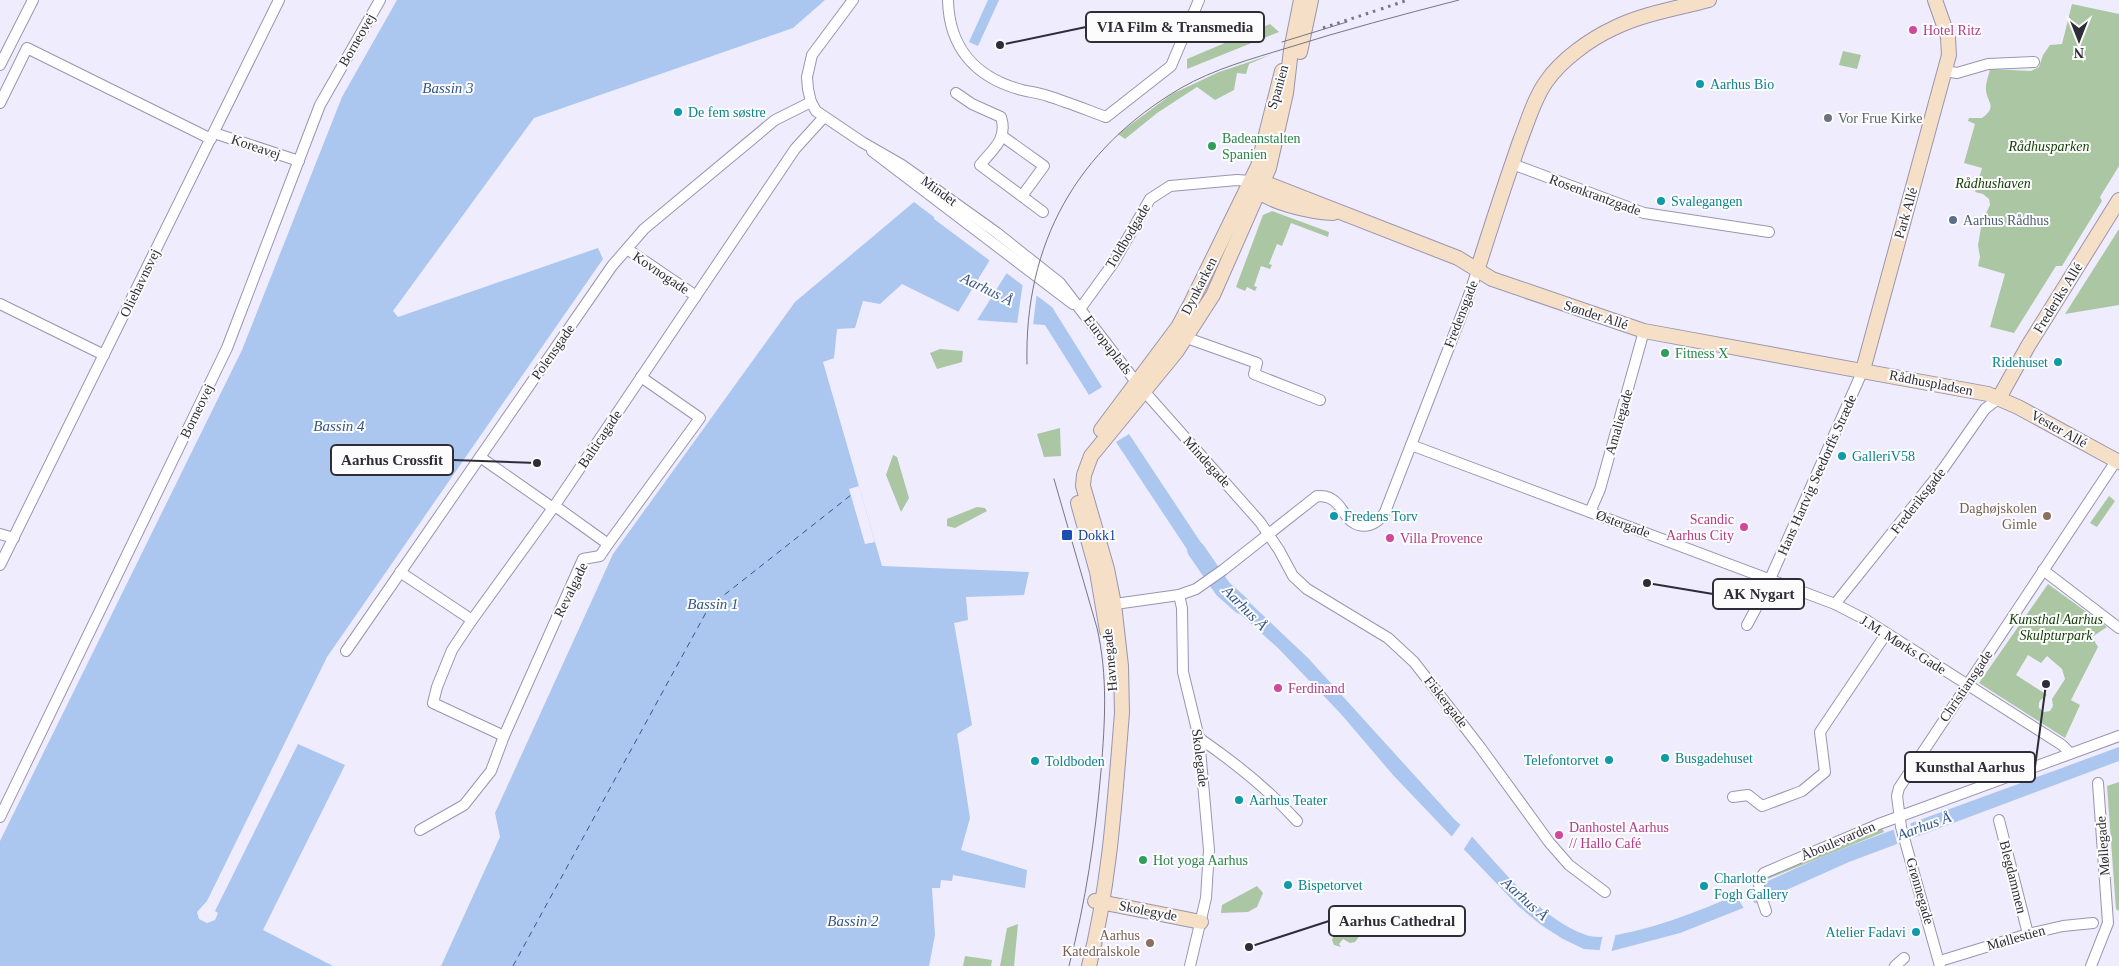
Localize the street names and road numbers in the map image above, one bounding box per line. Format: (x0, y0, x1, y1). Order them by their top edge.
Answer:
street label: Borneovej (336, 11, 378, 69)
street label: Spanien (1265, 63, 1291, 111)
street label: Koreavej (229, 132, 283, 162)
street label: Rosenkrantzgade (1547, 171, 1643, 219)
street label: Mindet (918, 173, 960, 209)
street label: Park Allé (1892, 186, 1920, 240)
street label: Toldbodgade (1103, 201, 1153, 271)
street label: Oliehavnsvej (117, 247, 163, 319)
street label: Kovnogade (630, 249, 692, 297)
street label: Dynkarken (1178, 255, 1220, 317)
street label: Frederiks Allé (2031, 260, 2085, 336)
street label: Fredensgade (1441, 278, 1481, 350)
street label: Sønder Allé (1562, 298, 1630, 332)
street label: Europaplads (1081, 313, 1135, 377)
street label: Polensgade (529, 322, 577, 382)
street label: Rådhuspladsen (1888, 368, 1974, 398)
street label: Borneovej (177, 381, 217, 441)
street label: Amaliegade (1602, 387, 1636, 457)
street label: Hans Hartvig Seedorffs Stræde (1775, 392, 1859, 558)
street label: Balticagade (575, 407, 625, 471)
street label: Vester Allé (2028, 407, 2090, 451)
street label: Mindegade (1180, 434, 1234, 490)
street label: Frederiksgade (1888, 465, 1948, 537)
street label: Østergade (1594, 507, 1652, 541)
street label: Revalgade (551, 560, 591, 620)
street label: J.M. Mørks Gade (1857, 613, 1949, 677)
street label: Havnegade (1100, 628, 1120, 692)
street label: Christiansgade (1937, 647, 1995, 725)
street label: Fiskergade (1421, 673, 1471, 731)
street label: Skolegade (1189, 728, 1211, 788)
street label: Møllegade (2093, 816, 2113, 876)
street label: Åboulevarden (1799, 819, 1877, 863)
street label: Blegdammen (1997, 839, 2029, 915)
street label: Grønnegade (1903, 856, 1937, 926)
street label: Skolegyde (1118, 898, 1178, 924)
street label: Møllestien (1985, 923, 2047, 953)

